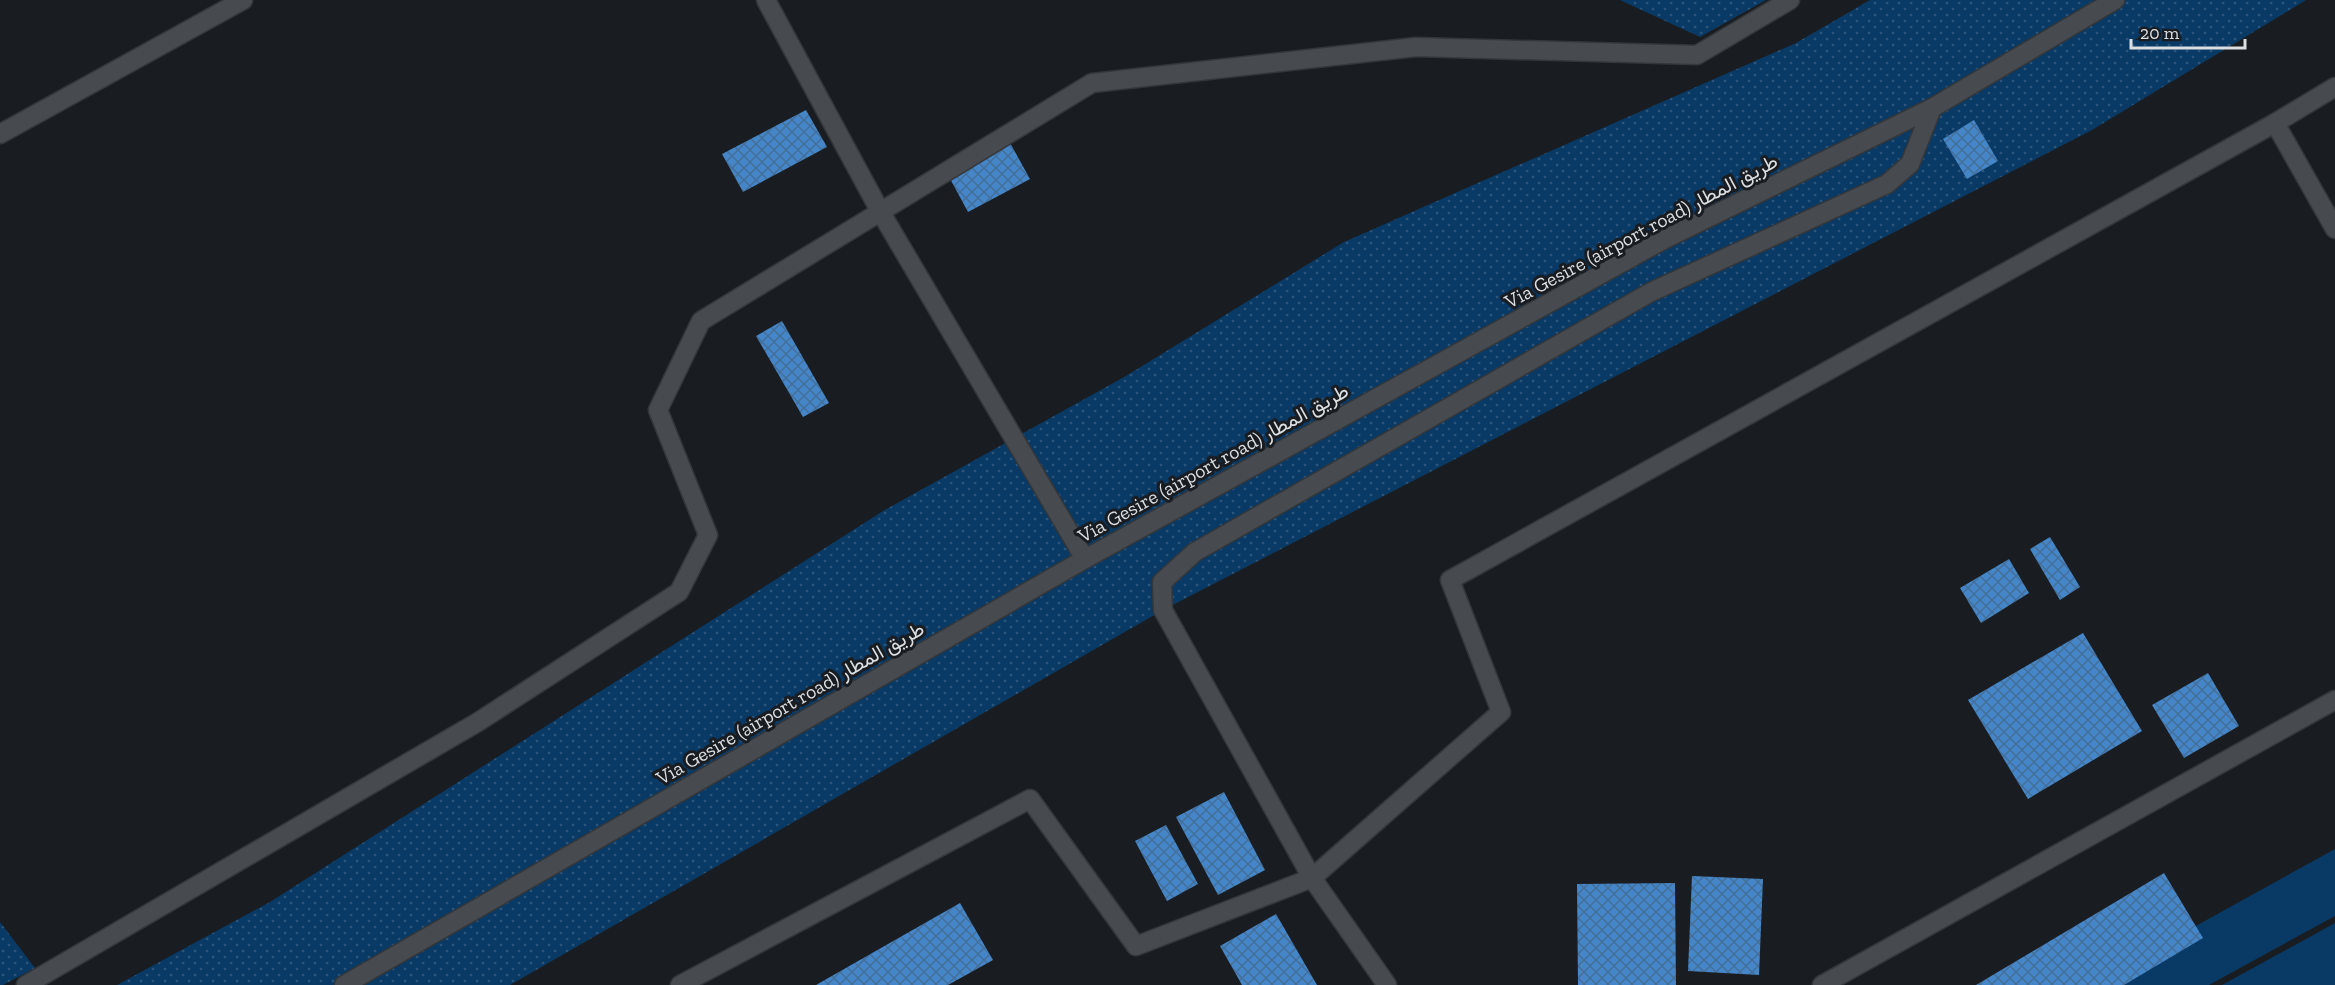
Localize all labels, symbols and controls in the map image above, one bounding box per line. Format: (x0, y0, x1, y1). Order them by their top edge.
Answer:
scale bar (2131, 12, 2245, 50)
text: 20 m (2140, 22, 2180, 44)
street label: Via Gesire (airport road) طريق المطار (1500, 149, 1782, 315)
street label: Via Gesire (airport road) طريق المطار (1073, 378, 1353, 549)
street label: Via Gesire (airport road) طريق المطار (651, 616, 929, 791)

